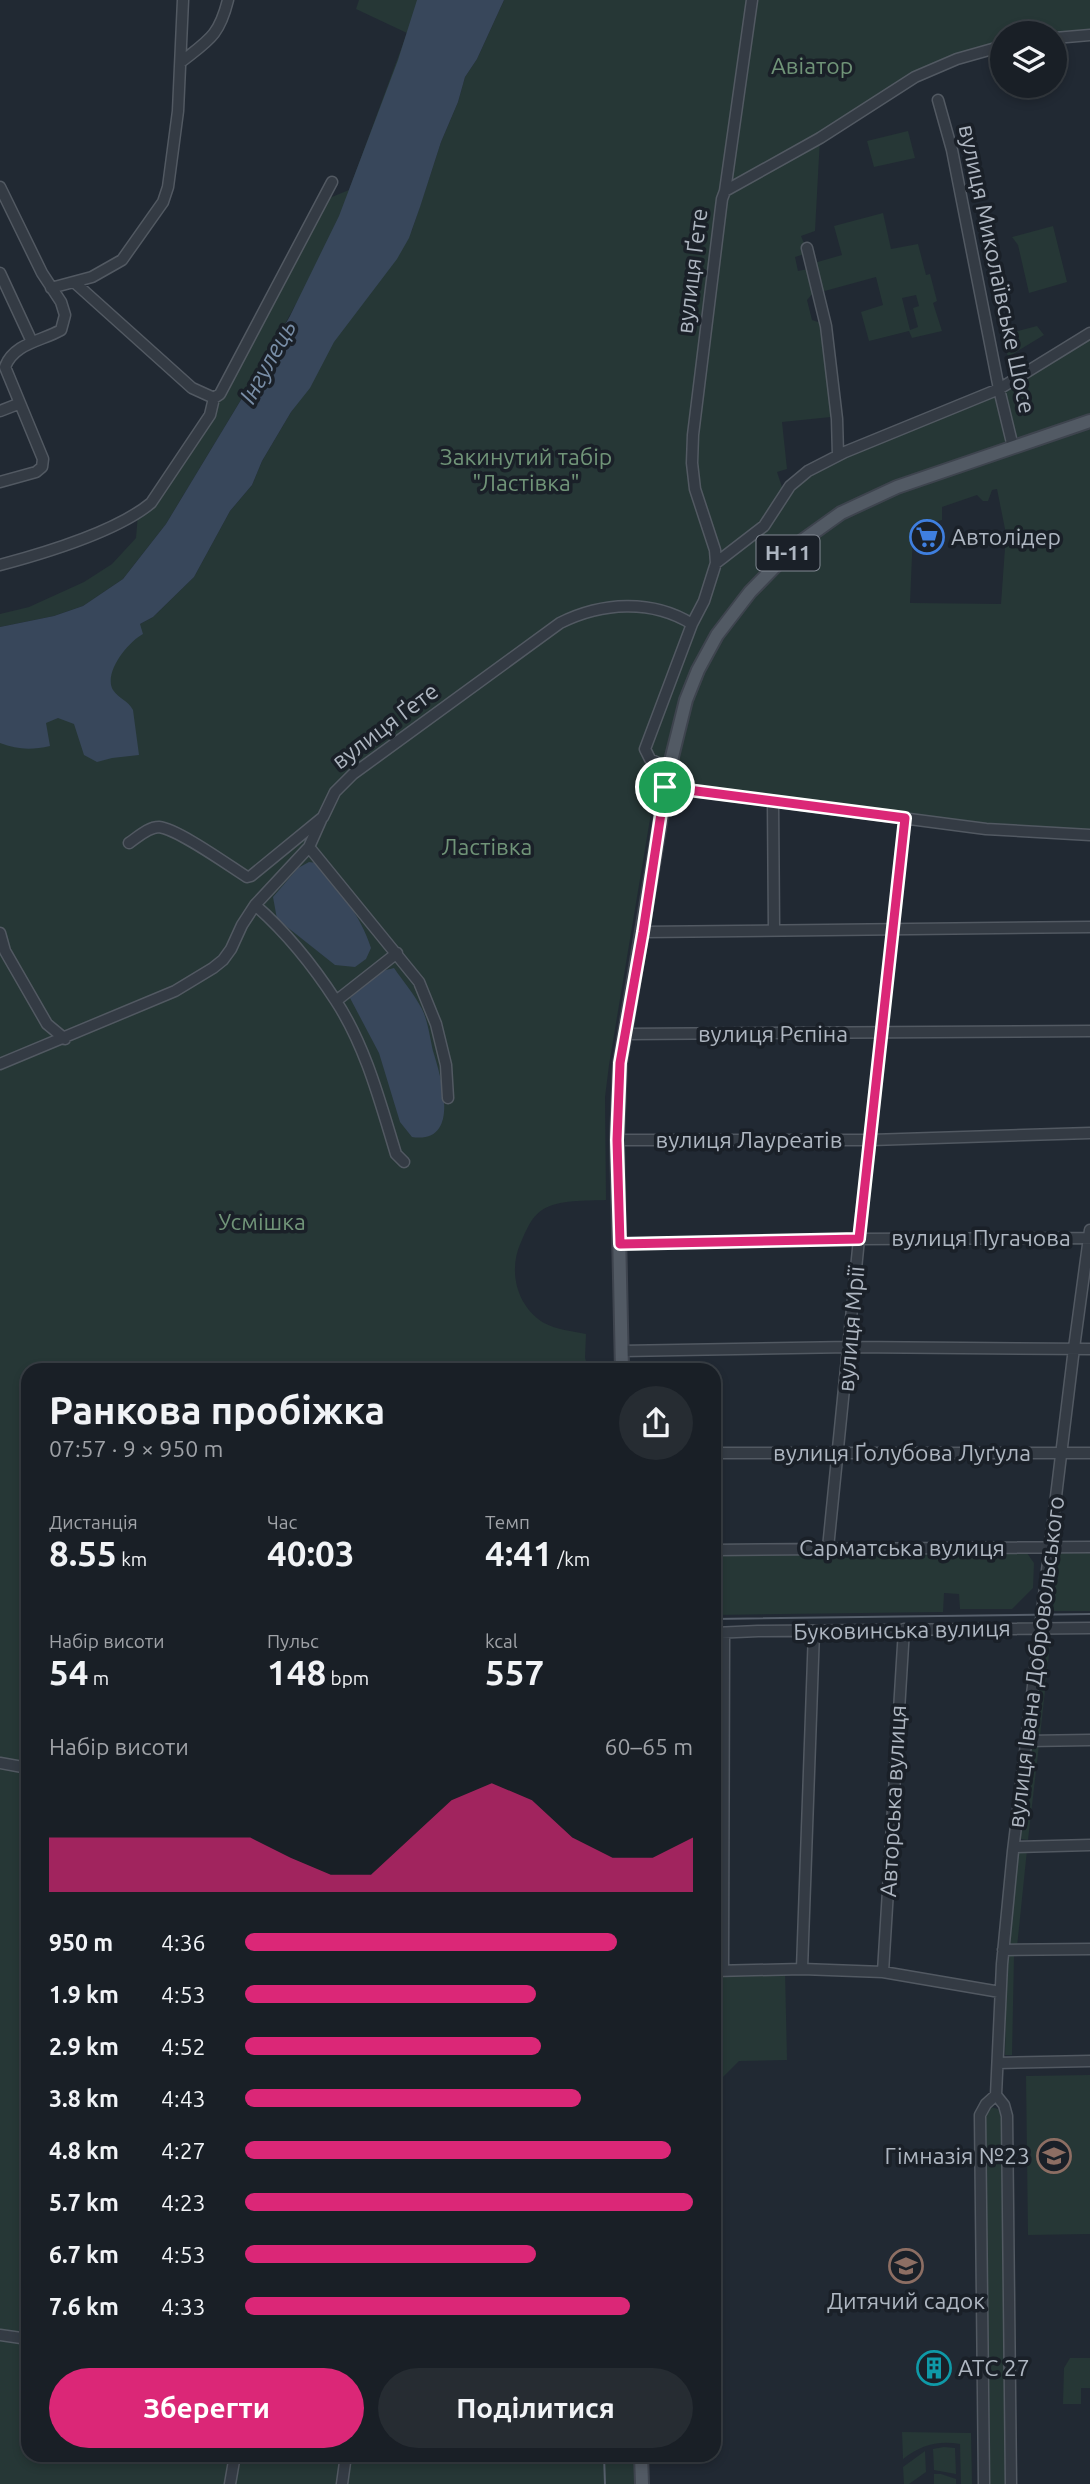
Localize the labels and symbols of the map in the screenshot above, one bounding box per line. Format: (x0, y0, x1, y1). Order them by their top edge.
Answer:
park label: Авіатор (771, 53, 853, 78)
street label: вулиця Миколаївське Шосе (955, 122, 1040, 416)
street label: вулиця Ґете (671, 207, 712, 335)
water label: Інгулець (234, 315, 301, 408)
park label: Закинутий табір "Ластівка" (440, 444, 612, 495)
supermarket icon: Автолідер (908, 518, 946, 556)
place label: Автолідер (951, 524, 1061, 549)
road number: Н-11 (756, 536, 820, 570)
street label: вулиця Ґете (327, 678, 443, 774)
pin (635, 757, 695, 817)
park label: Ластівка (442, 834, 532, 859)
street label: вулиця Рєпіна (698, 1021, 848, 1046)
street label: вулиця Лауреатів (656, 1127, 842, 1152)
park label: Усмішка (218, 1209, 306, 1234)
street label: вулиця Пугачова (891, 1225, 1071, 1250)
street label: вулиця Мрії (833, 1265, 868, 1393)
street label: вулиця Ґолубова Луґула (773, 1440, 1031, 1465)
street label: вулиця Івана Добровольського (1003, 1495, 1068, 1829)
street label: Сарматська вулиця (799, 1535, 1005, 1560)
street label: Буковинська вулиця (793, 1615, 1011, 1644)
street label: Авторська вулиця (875, 1704, 910, 1898)
school or university icon: Гімназія №23 (1035, 2137, 1073, 2175)
place label: Гімназія №23 (885, 2143, 1030, 2168)
school or university icon: Дитячий садок (887, 2247, 925, 2285)
place label: Дитячий садок (827, 2288, 985, 2313)
building icon: АТС 27 (915, 2349, 953, 2387)
place label: АТС 27 (958, 2355, 1030, 2380)

